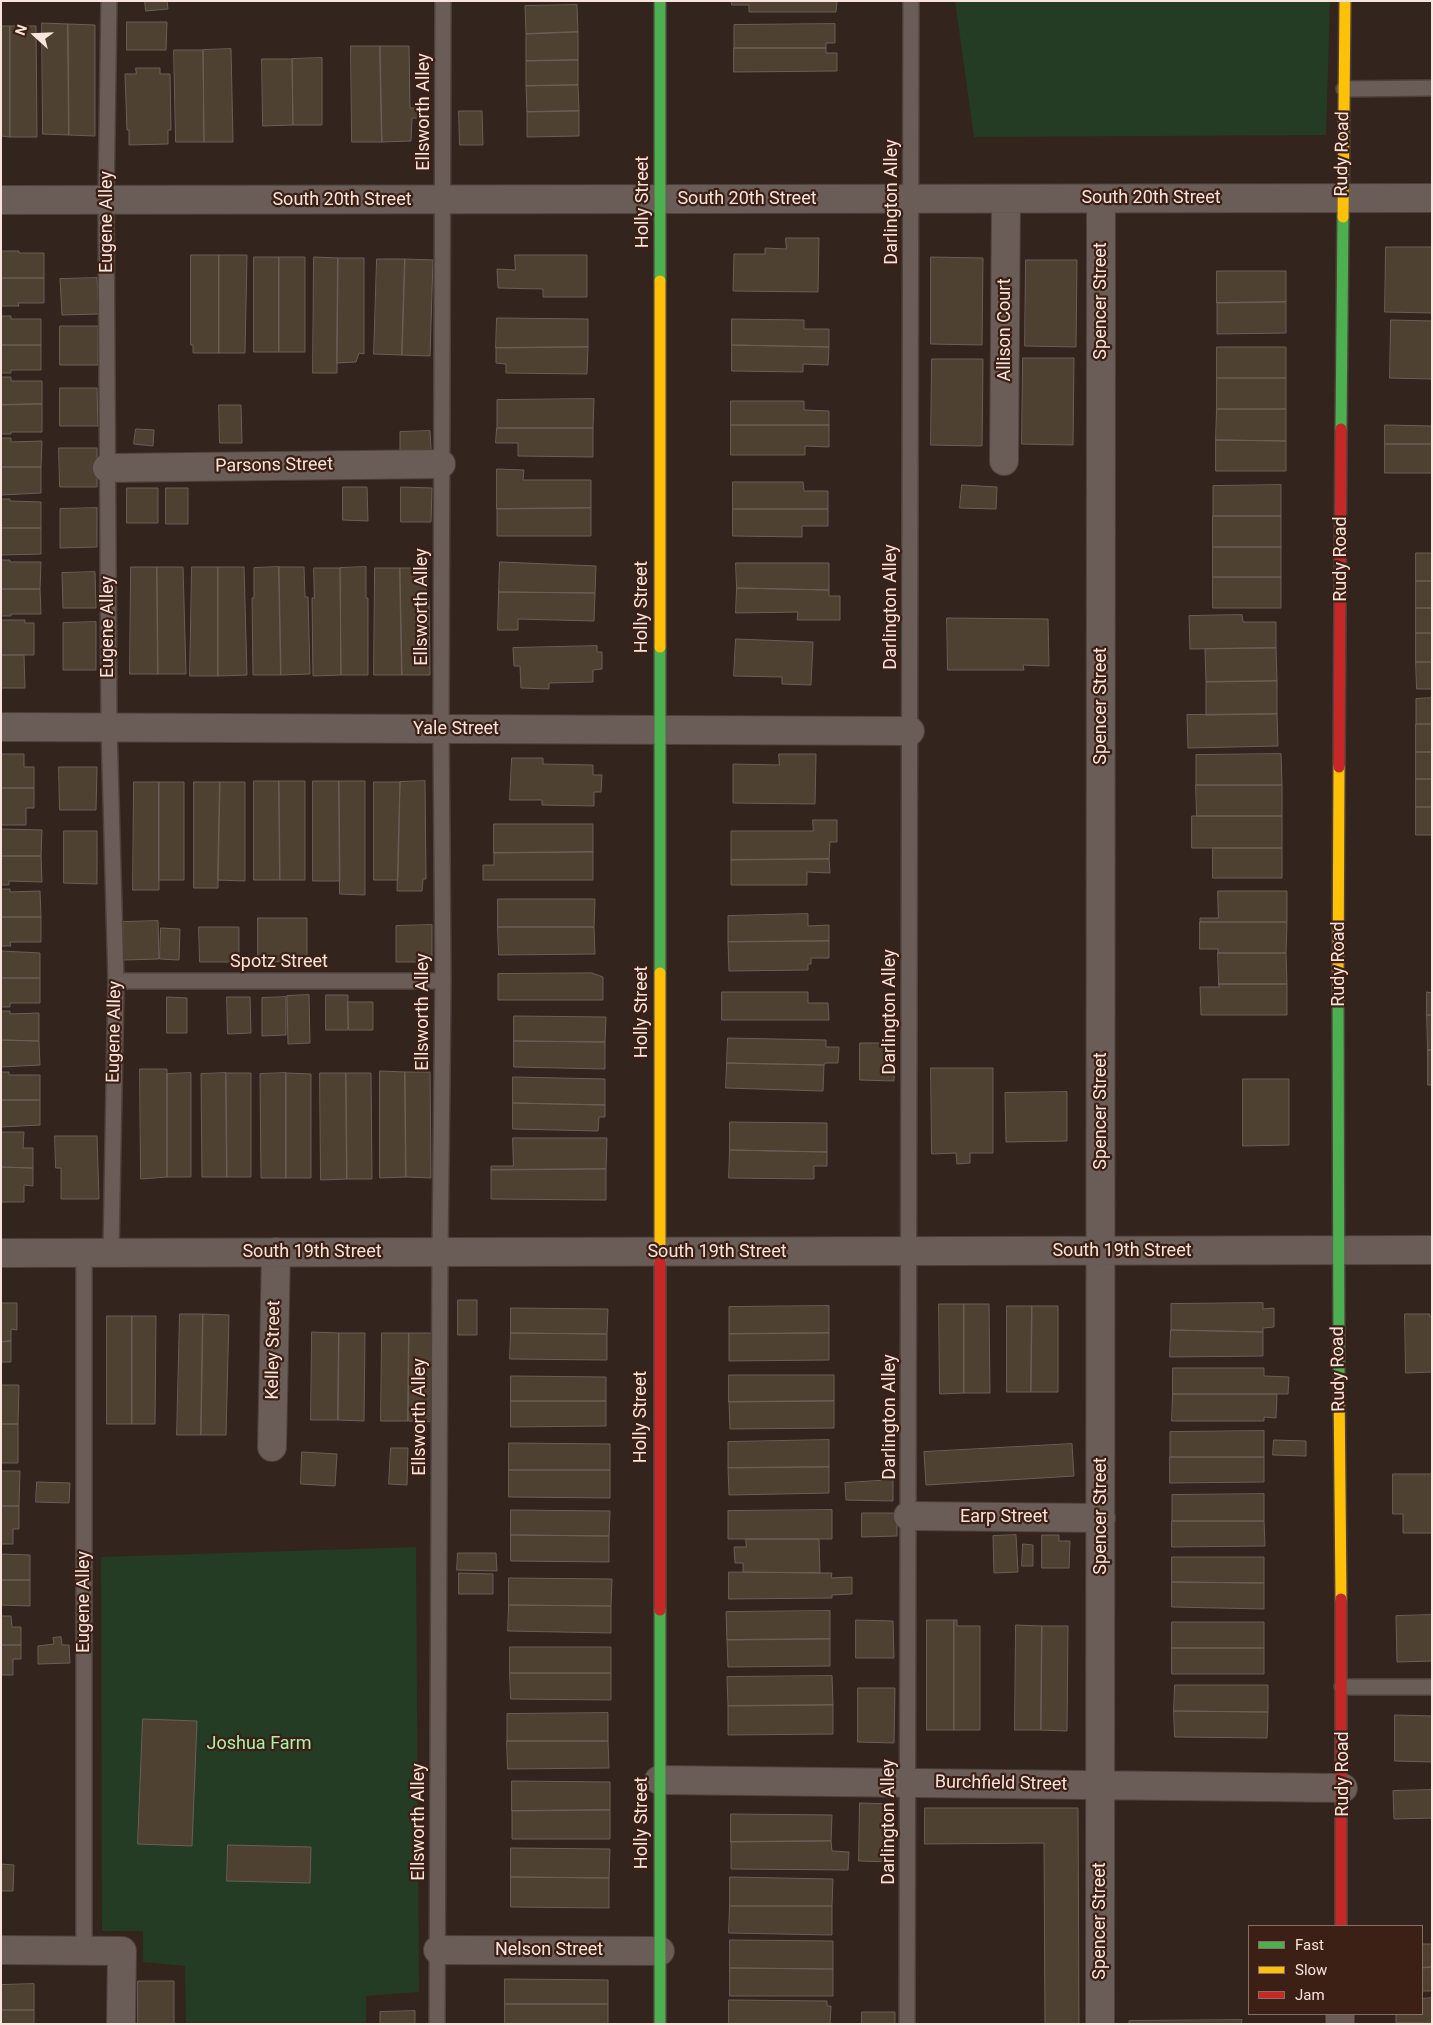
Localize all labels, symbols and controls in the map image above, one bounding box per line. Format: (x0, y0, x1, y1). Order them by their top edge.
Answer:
north arrow (10, 10, 60, 60)
text: N (12, 22, 30, 37)
street label: Ellsworth Alley (413, 53, 435, 171)
street label: Rudy Road (1331, 111, 1355, 197)
street label: Darlington Alley (881, 139, 903, 265)
street label: Holly Street (632, 156, 654, 248)
street label: Eugene Alley (96, 171, 118, 273)
street label: South 20th Street (1081, 187, 1221, 209)
street label: South 20th Street (677, 188, 817, 210)
street label: South 20th Street (272, 189, 412, 211)
street label: Spencer Street (1090, 242, 1112, 360)
street label: Allison Court (994, 278, 1016, 382)
street label: Parsons Street (215, 454, 333, 478)
street label: Rudy Road (1330, 516, 1352, 602)
street label: Darlington Alley (880, 544, 902, 670)
street label: Ellsworth Alley (411, 548, 433, 666)
street label: Holly Street (631, 561, 653, 653)
street label: Eugene Alley (97, 576, 119, 678)
street label: Spencer Street (1090, 647, 1112, 765)
street label: Yale Street (413, 718, 499, 740)
street label: Rudy Road (1328, 921, 1350, 1007)
street label: Darlington Alley (879, 949, 901, 1075)
street label: Spotz Street (230, 951, 328, 973)
street label: Ellsworth Alley (412, 953, 434, 1071)
street label: Holly Street (631, 966, 653, 1058)
street label: Eugene Alley (103, 981, 127, 1083)
street label: Spencer Street (1090, 1052, 1112, 1170)
street label: South 19th Street (1052, 1240, 1192, 1262)
street label: South 19th Street (242, 1241, 382, 1263)
street label: South 19th Street (647, 1241, 787, 1263)
street label: Kelley Street (262, 1300, 286, 1400)
street label: Rudy Road (1327, 1326, 1351, 1412)
street label: Darlington Alley (879, 1354, 901, 1480)
street label: Ellsworth Alley (409, 1358, 431, 1476)
street label: Holly Street (630, 1371, 652, 1463)
street label: Spencer Street (1090, 1457, 1112, 1575)
street label: Earp Street (960, 1506, 1048, 1528)
street label: Eugene Alley (73, 1551, 95, 1653)
street label: Rudy Road (1332, 1731, 1354, 1817)
park label: Joshua Farm (207, 1733, 311, 1755)
street label: Darlington Alley (878, 1759, 900, 1885)
street label: Ellsworth Alley (408, 1763, 430, 1881)
street label: Burchfield Street (935, 1772, 1067, 1796)
street label: Holly Street (631, 1777, 653, 1869)
street label: Spencer Street (1089, 1862, 1111, 1980)
legend (1248, 1925, 1423, 2015)
text: Fast (1295, 1936, 1324, 1954)
street label: Nelson Street (495, 1939, 603, 1961)
text: Slow (1295, 1961, 1327, 1979)
text: Jam (1295, 1986, 1325, 2004)

